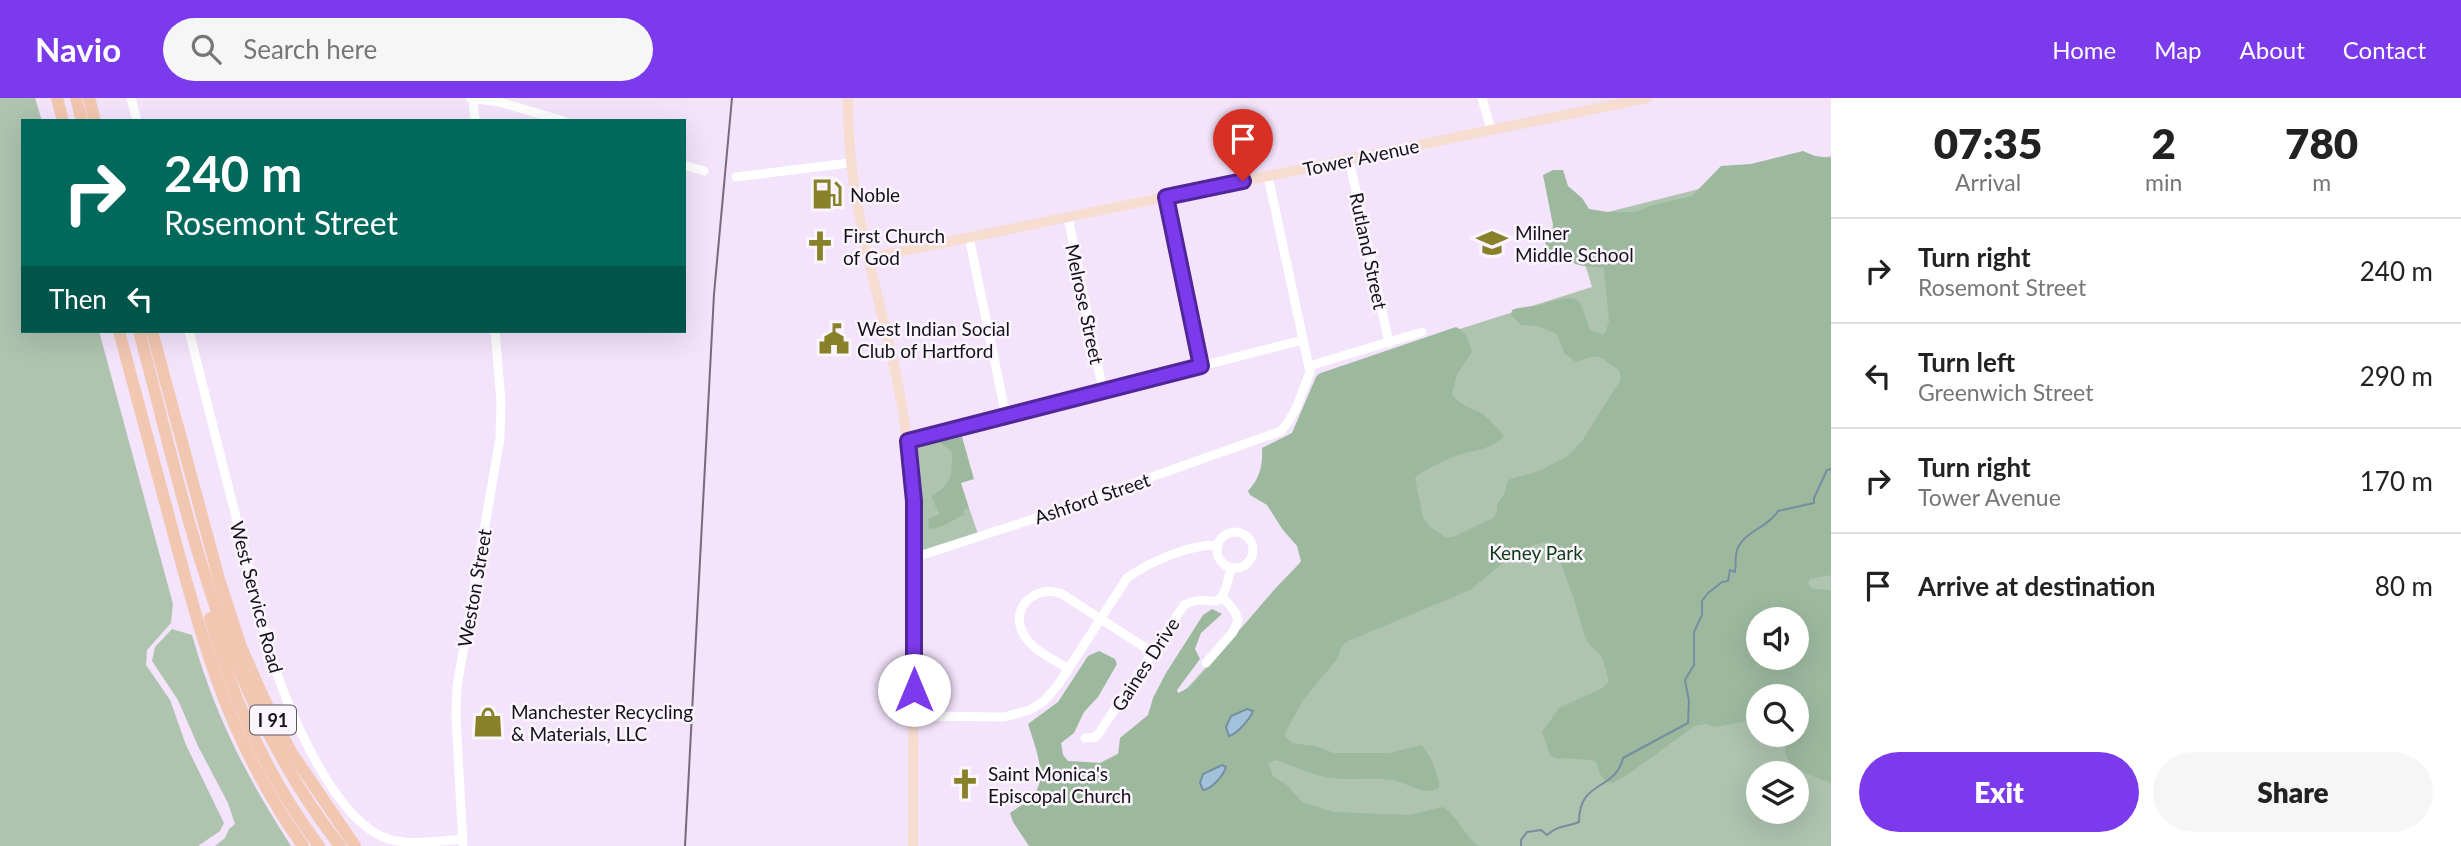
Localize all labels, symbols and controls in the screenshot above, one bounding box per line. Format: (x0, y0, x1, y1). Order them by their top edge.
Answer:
search box (163, 18, 653, 81)
text: Navio (35, 29, 121, 69)
icon: search (187, 30, 225, 68)
text: Search here (243, 33, 377, 65)
text: Home (2052, 35, 2116, 64)
text: Map (2154, 35, 2202, 64)
text: About (2240, 35, 2305, 64)
text: Contact (2343, 35, 2426, 64)
pin (1213, 109, 1273, 181)
text: 07:35 (1934, 118, 2042, 168)
text: 2 (2152, 118, 2176, 168)
text: 780 (2285, 118, 2358, 168)
icon: arrive (1224, 120, 1262, 158)
street label: Tower Avenue (1301, 133, 1421, 181)
text: 240 m (164, 144, 302, 202)
icon: right (49, 147, 140, 238)
text: Arrival (1955, 168, 2021, 196)
text: min (2145, 168, 2182, 196)
text: m (2312, 168, 2331, 196)
fuel station icon: Noble (810, 177, 844, 211)
place label: Noble (850, 183, 900, 206)
street label: Rutland Street (1345, 190, 1393, 312)
text: Rosemont Street (164, 203, 398, 242)
place label: Milner Middle School (1515, 221, 1634, 266)
place label: First Church of God (843, 224, 945, 269)
school or university icon: Milner Middle School (1475, 226, 1509, 260)
church icon: First Church of God (803, 229, 837, 263)
text: Turn right (1918, 241, 2031, 273)
street label: Melrose Street (1061, 242, 1109, 366)
icon: right (1859, 252, 1897, 290)
text: 240 m (2360, 255, 2433, 287)
text: Rosemont Street (1918, 273, 2086, 301)
icon: left (121, 280, 159, 318)
text: Then (49, 283, 107, 315)
place label: West Indian Social Club of Hartford (857, 317, 1010, 362)
public building icon: West Indian Social Club of Hartford (817, 322, 851, 356)
text: Turn left (1918, 346, 2015, 378)
icon: left (1859, 357, 1897, 395)
text: 290 m (2360, 360, 2433, 392)
text: Greenwich Street (1918, 378, 2093, 406)
text: Turn right (1918, 451, 2031, 483)
icon: right (1859, 462, 1897, 500)
text: 170 m (2360, 465, 2433, 497)
street label: Ashford Street (1031, 467, 1153, 529)
text: Tower Avenue (1918, 483, 2061, 511)
street label: West Service Road (226, 519, 288, 675)
street label: Weston Street (452, 527, 496, 649)
park label: Keney Park (1489, 541, 1583, 564)
icon: arrive (1859, 567, 1897, 605)
text: Arrive at destination (1918, 570, 2155, 602)
text: 80 m (2375, 570, 2433, 602)
map controls (1746, 607, 1809, 824)
button: sound (1746, 607, 1809, 670)
street label: Gaines Drive (1106, 613, 1184, 715)
position arrow (877, 653, 951, 727)
button: search (1746, 684, 1809, 747)
place label: Manchester Recycling & Materials, LLC (511, 700, 693, 745)
shop icon: Manchester Recycling & Materials, LLC (471, 705, 505, 739)
road number: I 91 (250, 706, 296, 734)
button: Exit (1859, 752, 2139, 832)
button: Share (2153, 752, 2433, 832)
button: layers (1746, 761, 1809, 824)
place label: Saint Monica's Episcopal Church (988, 762, 1131, 807)
church icon: Saint Monica's Episcopal Church (948, 767, 982, 801)

